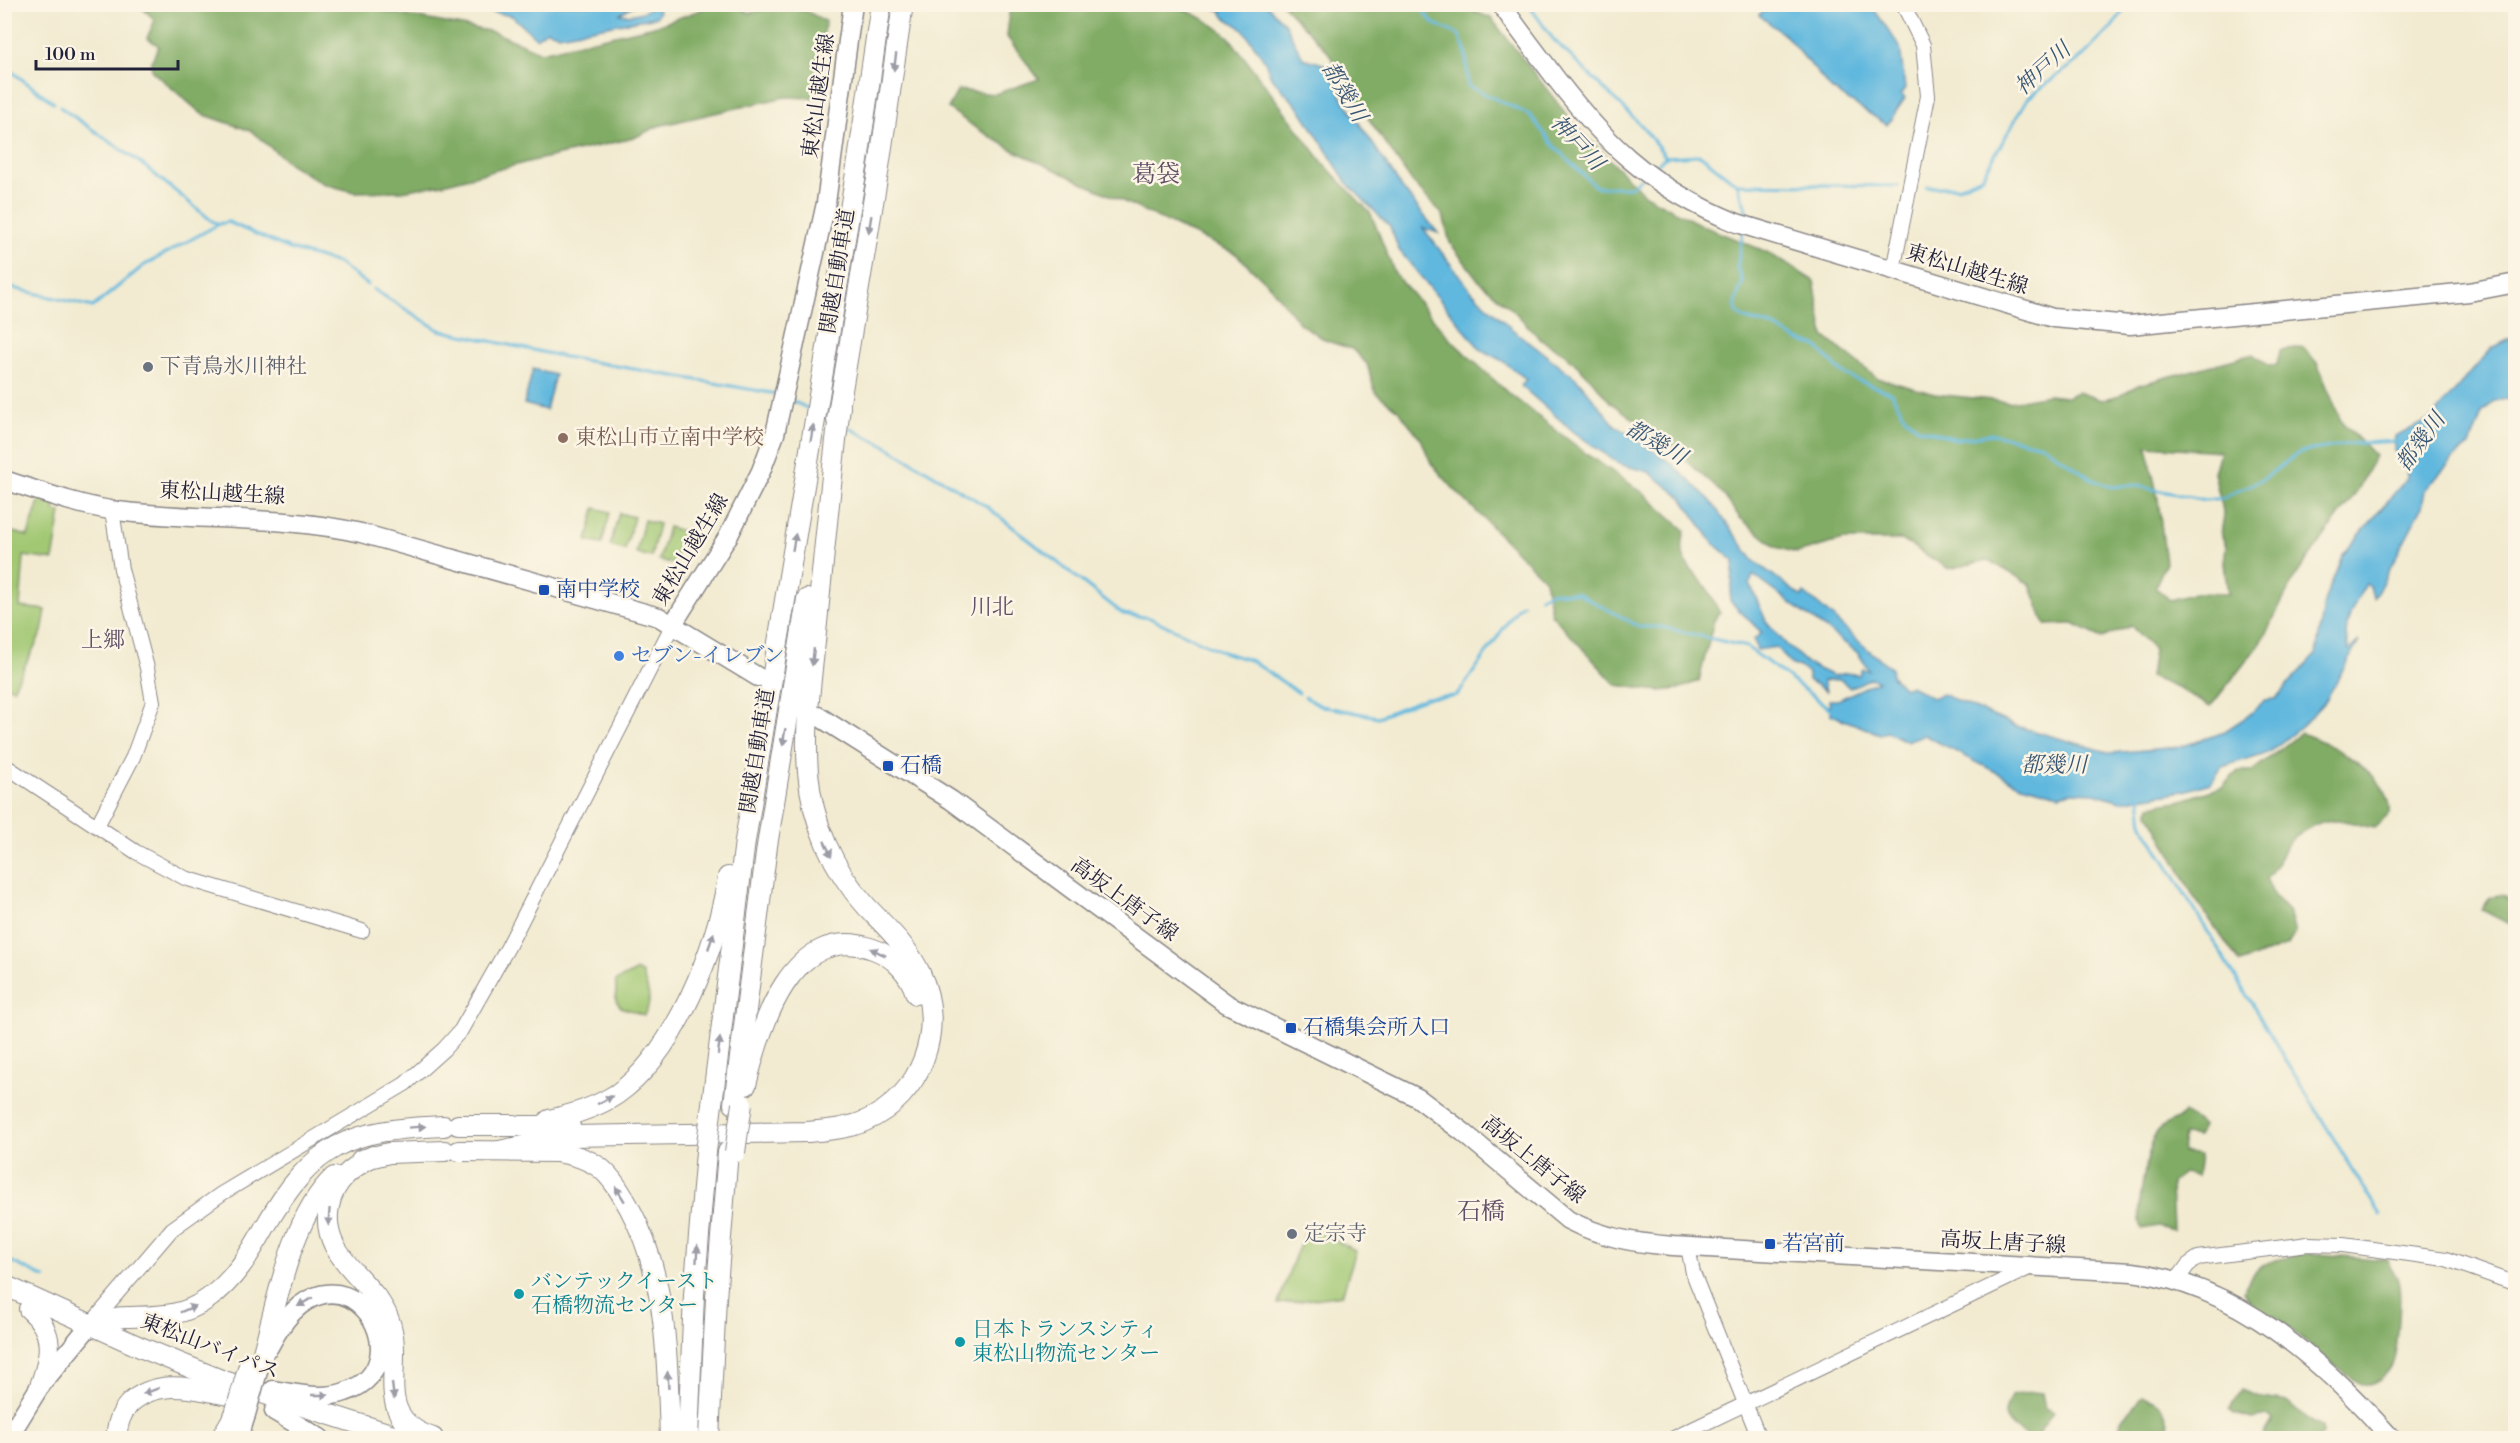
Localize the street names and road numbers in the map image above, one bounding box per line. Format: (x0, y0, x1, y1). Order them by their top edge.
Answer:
street label: 東松山越生線 (797, 32, 841, 160)
street label: 関越自動車道 (815, 207, 861, 335)
street label: 東松山越生線 (1903, 239, 2031, 301)
street label: 東松山越生線 (158, 478, 286, 510)
street label: 東松山越生線 (647, 489, 735, 611)
street label: 関越自動車道 (735, 687, 781, 815)
street label: 高坂上唐子線 (1065, 852, 1183, 948)
street label: 高坂上唐子線 (1476, 1110, 1590, 1210)
street label: 高坂上唐子線 (1939, 1227, 2067, 1259)
street label: 東松山バイパス (137, 1309, 283, 1385)

